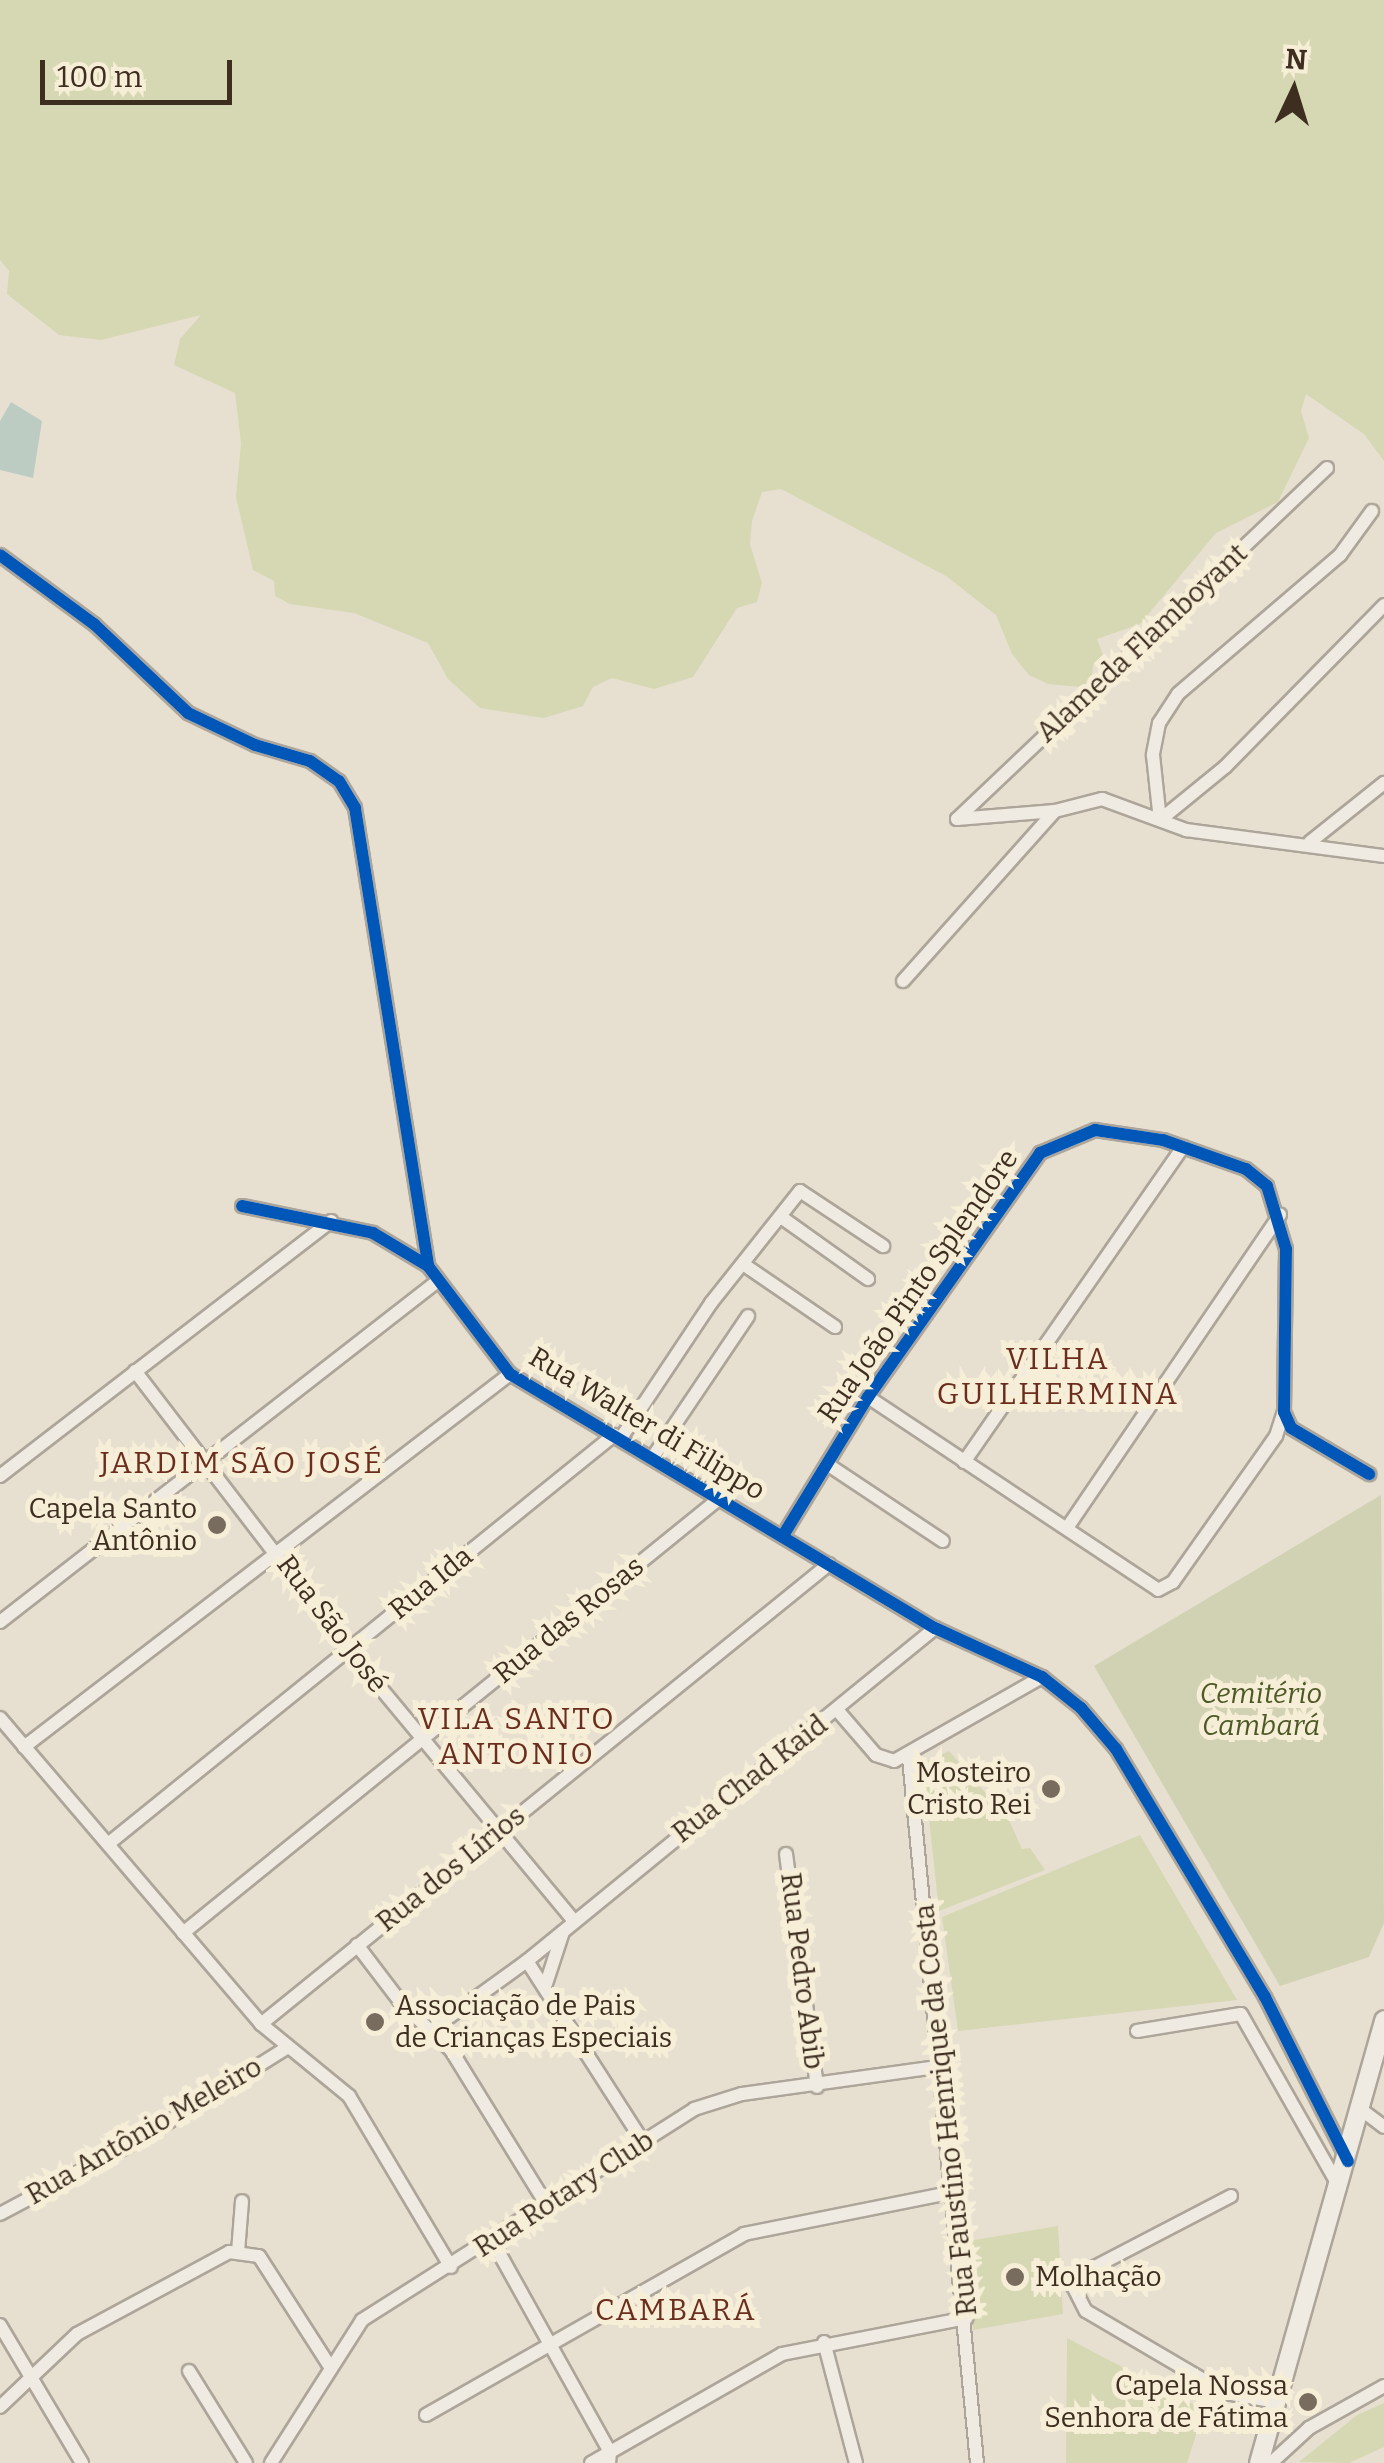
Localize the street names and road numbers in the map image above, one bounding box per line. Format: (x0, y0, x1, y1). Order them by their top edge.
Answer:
street label: Alameda Flamboyant (1030, 537, 1254, 749)
street label: Rua João Pinto Splendore (811, 1143, 1025, 1429)
street label: Rua Walter di Filippo (523, 1340, 771, 1508)
street label: Rua Ida (383, 1539, 479, 1627)
street label: Rua São José (269, 1549, 395, 1699)
street label: Rua das Rosas (487, 1549, 651, 1691)
street label: Rua Chad Kaid (666, 1708, 834, 1850)
street label: Rua dos Lírios (370, 1799, 532, 1939)
street label: Rua Pedro Abib (773, 1871, 831, 2071)
street label: Rua Faustino Henrique da Costa (908, 1902, 984, 2318)
street label: Rua Antônio Meleiro (20, 2050, 268, 2212)
street label: Rua Rotary Club (468, 2123, 660, 2265)

